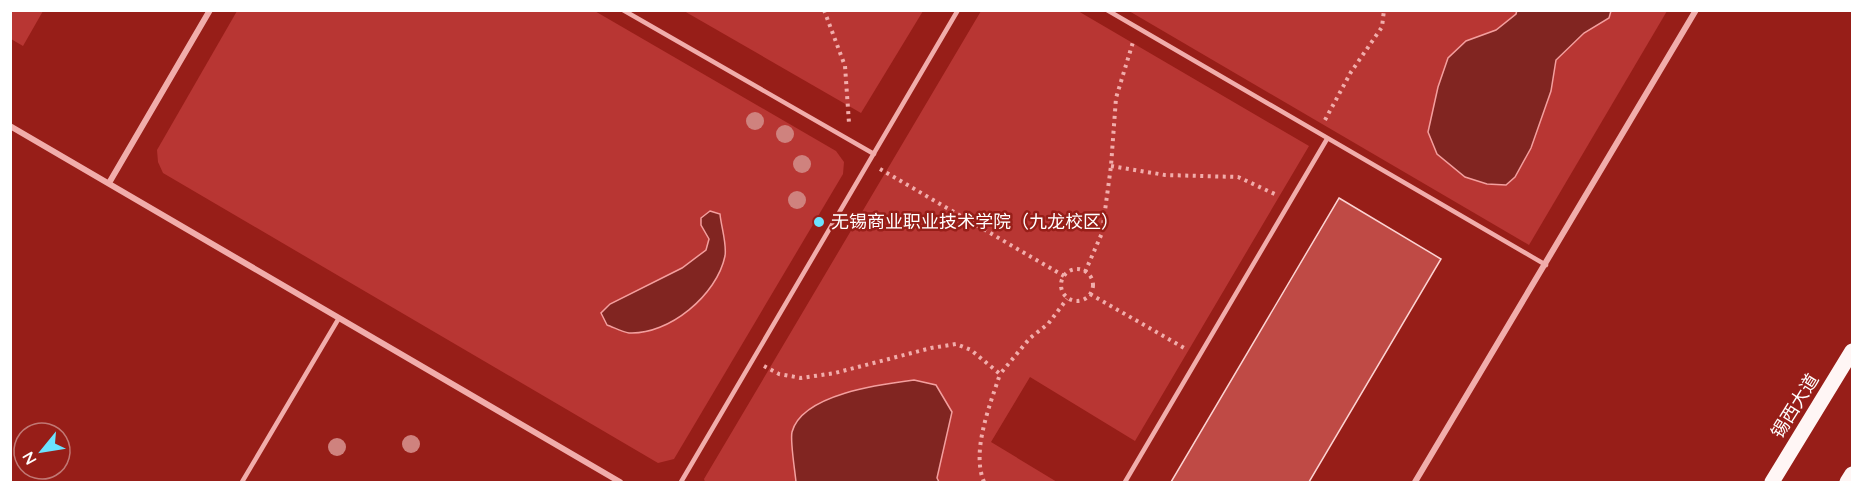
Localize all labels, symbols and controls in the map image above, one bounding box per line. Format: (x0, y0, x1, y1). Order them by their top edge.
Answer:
place label: 无锡商业职业技术学院（九龙校区） (831, 210, 1119, 233)
marker: 无锡商业职业技术学院（九龙校区） (812, 215, 826, 229)
street label: 锡西大道 (1766, 369, 1823, 442)
north arrow (12, 421, 72, 481)
text: N (17, 448, 41, 469)

